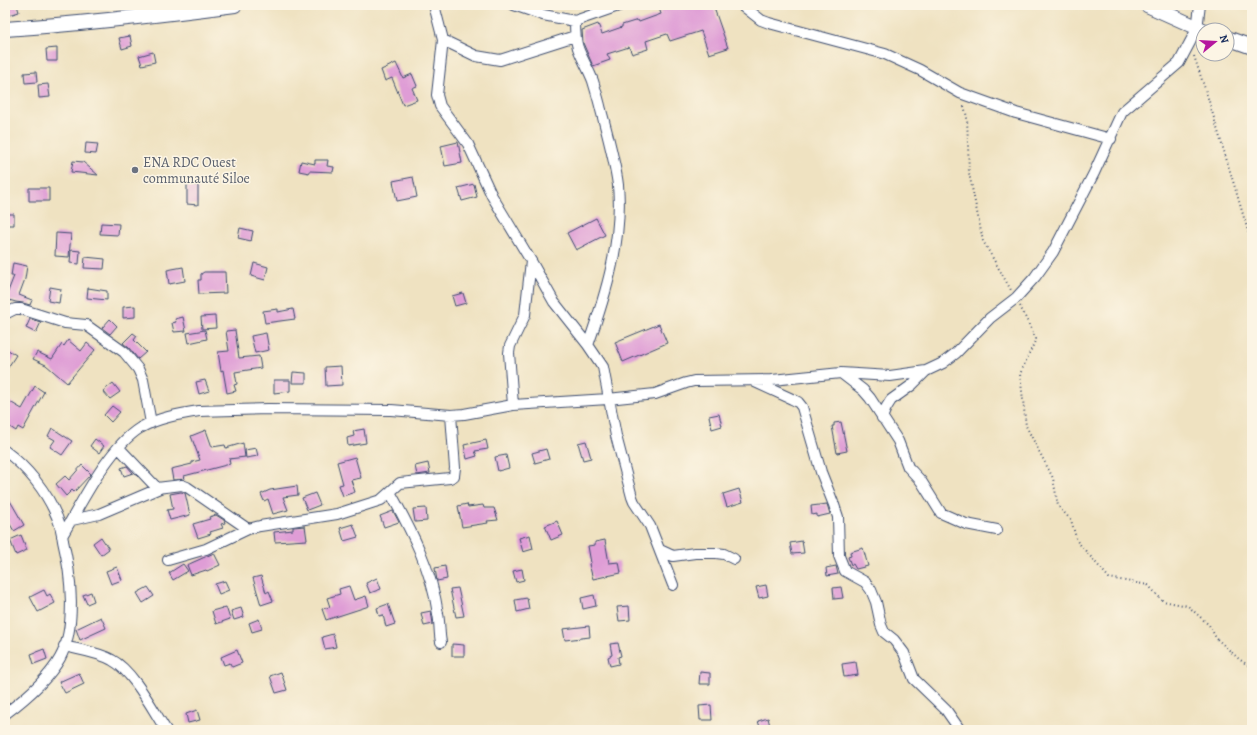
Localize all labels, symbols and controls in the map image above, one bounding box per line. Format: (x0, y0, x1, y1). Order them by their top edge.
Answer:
north arrow (1195, 22, 1235, 62)
text: N (1216, 33, 1232, 45)
place label: ENA RDC Ouest communauté Siloe (143, 153, 250, 188)
marker: ENA RDC Ouest communauté Siloe (130, 165, 140, 175)

